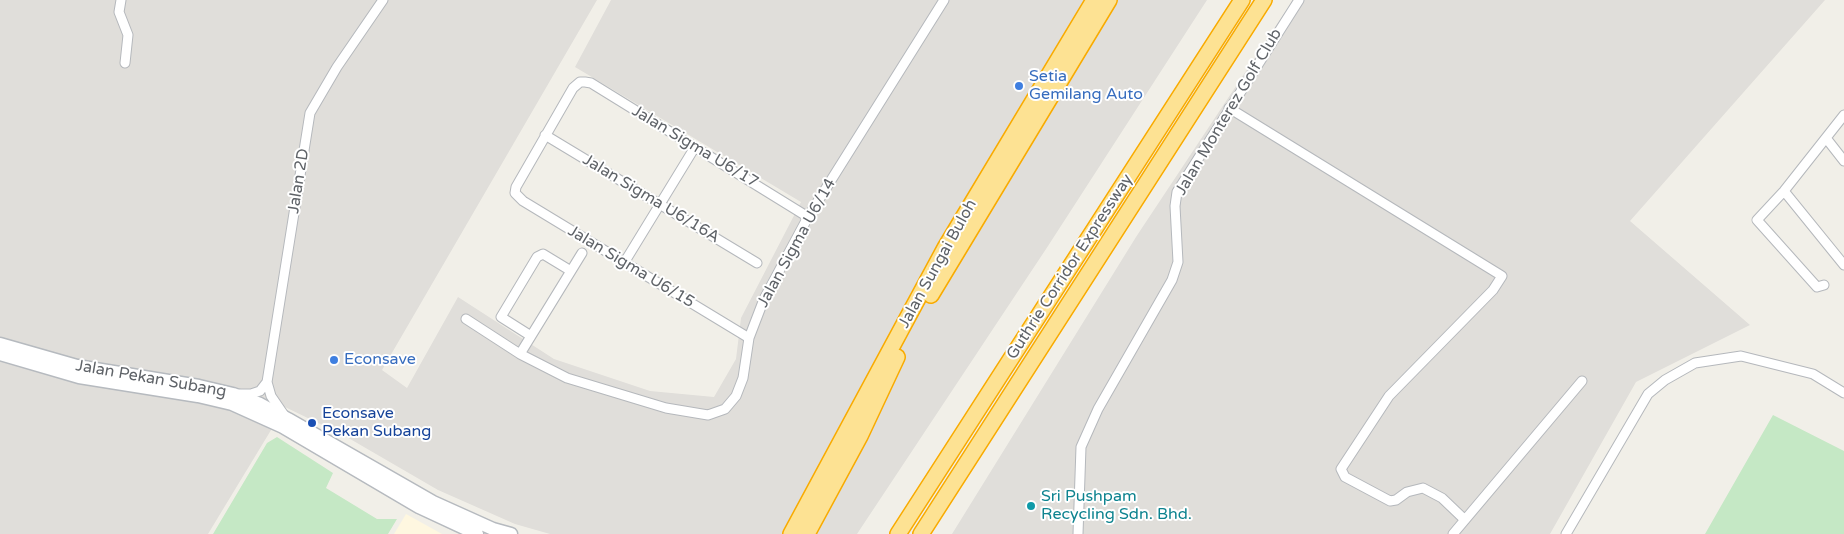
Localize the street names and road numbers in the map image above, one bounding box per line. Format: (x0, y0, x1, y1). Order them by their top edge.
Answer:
street label: Jalan Monterez Golf Club (1172, 25, 1286, 199)
street label: Jalan Sigma U6/17 (628, 102, 762, 192)
street label: Jalan 2D (284, 147, 314, 215)
street label: Jalan Sigma U6/16A (579, 151, 723, 247)
street label: Guthrie Corridor Expressway (1003, 171, 1137, 363)
street label: Jalan Sigma U6/14 (754, 175, 840, 311)
street label: Jalan Sungai Buloh (895, 196, 981, 332)
street label: Jalan Sigma U6/15 (564, 222, 698, 312)
street label: Jalan Pekan Subang (74, 356, 228, 402)

